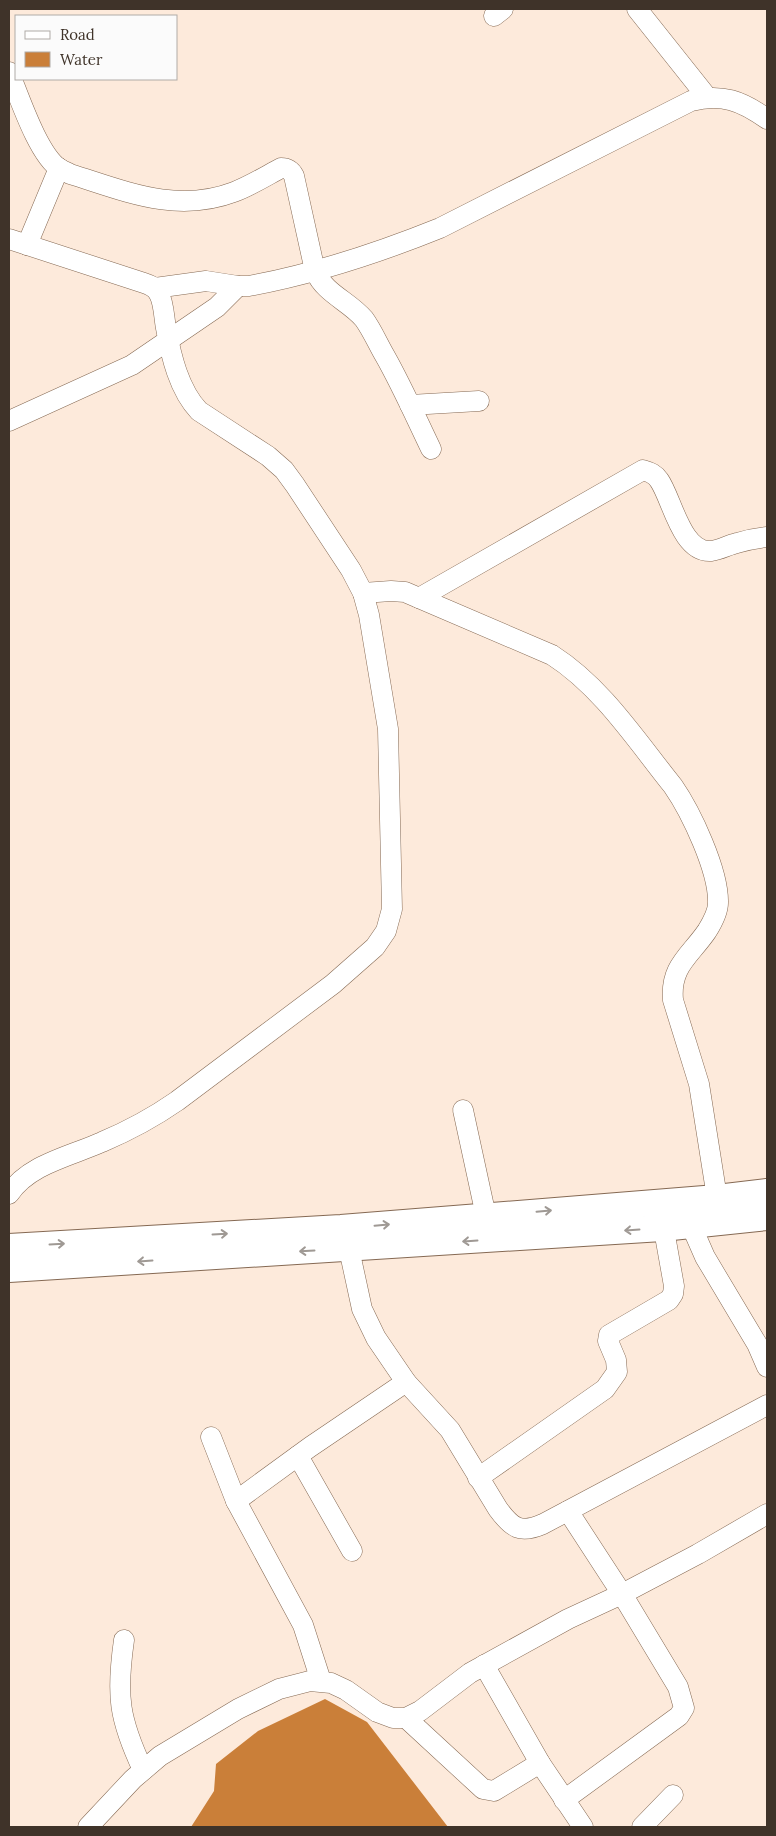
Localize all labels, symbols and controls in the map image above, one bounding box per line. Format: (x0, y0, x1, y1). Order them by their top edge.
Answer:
legend (15, 15, 178, 80)
text: Road (60, 25, 95, 44)
text: Water (60, 50, 103, 69)
one-way arrow (536, 1207, 552, 1216)
one-way arrow (374, 1220, 390, 1229)
one-way arrow (624, 1226, 640, 1235)
one-way arrow (211, 1230, 227, 1239)
one-way arrow (462, 1236, 478, 1246)
one-way arrow (49, 1239, 65, 1248)
one-way arrow (300, 1247, 316, 1256)
one-way arrow (137, 1256, 153, 1265)

